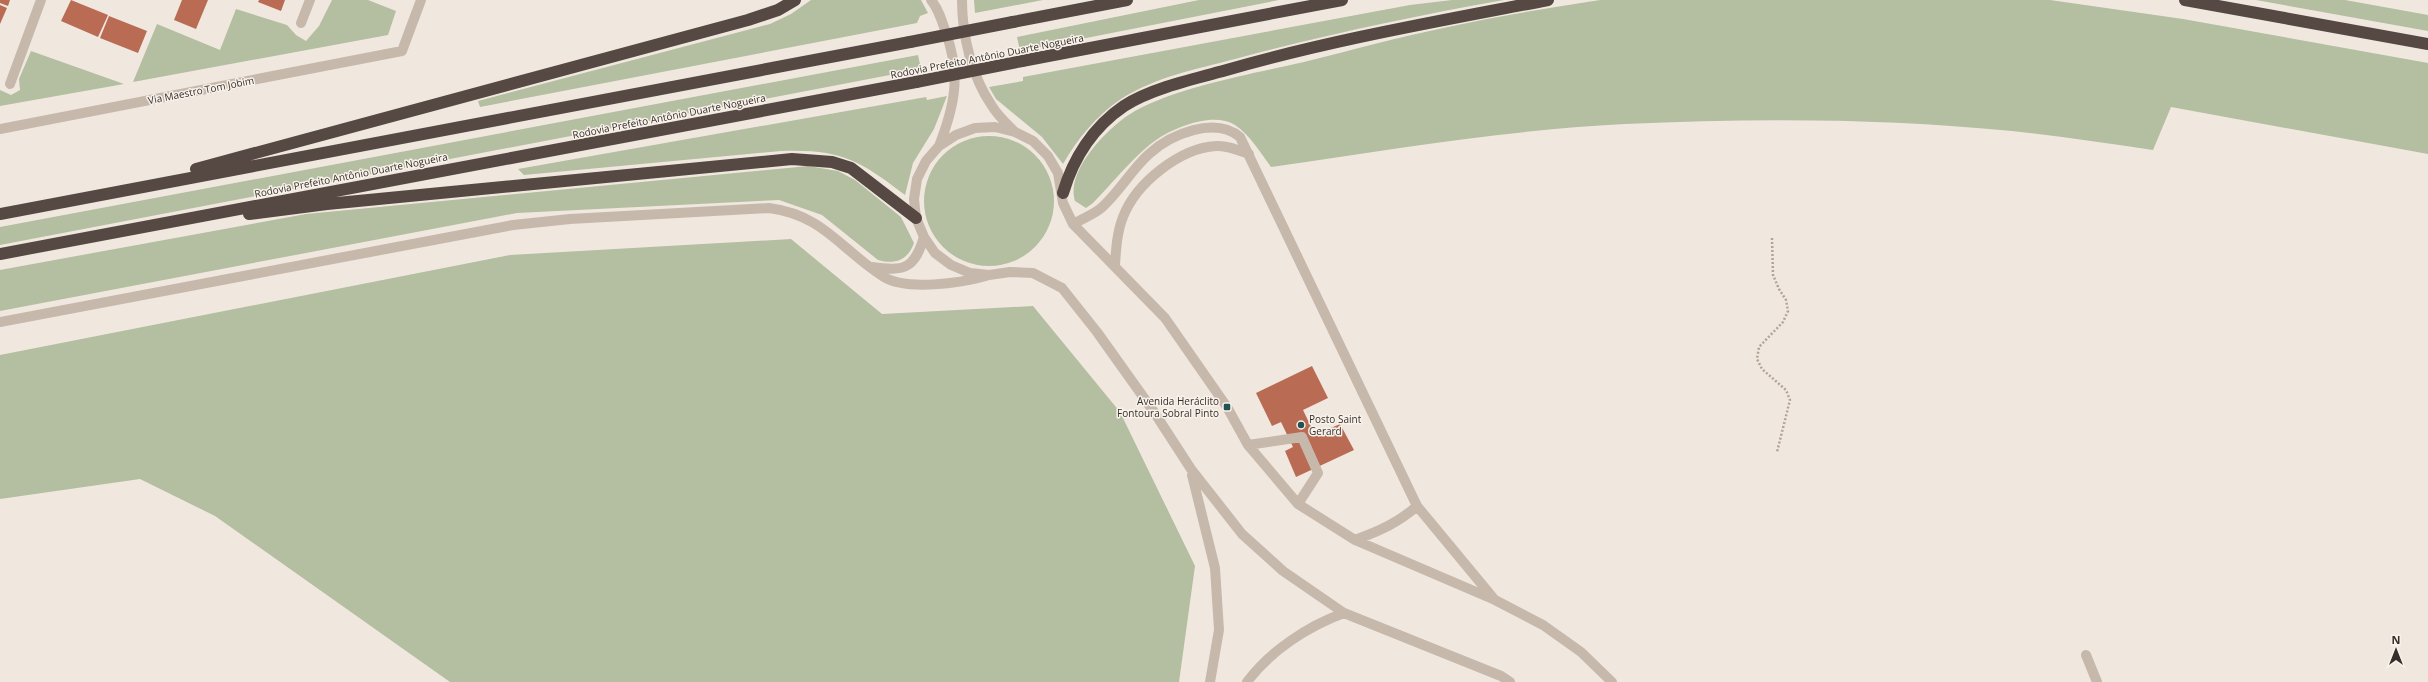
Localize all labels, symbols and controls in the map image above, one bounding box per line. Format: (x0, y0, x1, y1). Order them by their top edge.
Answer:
street label: Rodovia Prefeito Antônio Duarte Nogueira (889, 30, 1085, 82)
street label: Via Maestro Tom Jobim (147, 73, 255, 107)
street label: Rodovia Prefeito Antônio Duarte Nogueira (571, 90, 767, 142)
street label: Rodovia Prefeito Antônio Duarte Nogueira (253, 149, 449, 201)
place label: Avenida Heráclito Fontoura Sobral Pinto (1117, 394, 1219, 420)
marker: Avenida Heráclito Fontoura Sobral Pinto (1222, 402, 1232, 412)
place label: Posto Saint Gerard (1309, 412, 1362, 438)
marker: Posto Saint Gerard (1296, 420, 1306, 430)
north arrow (2376, 630, 2416, 670)
text: N (2392, 632, 2400, 647)

